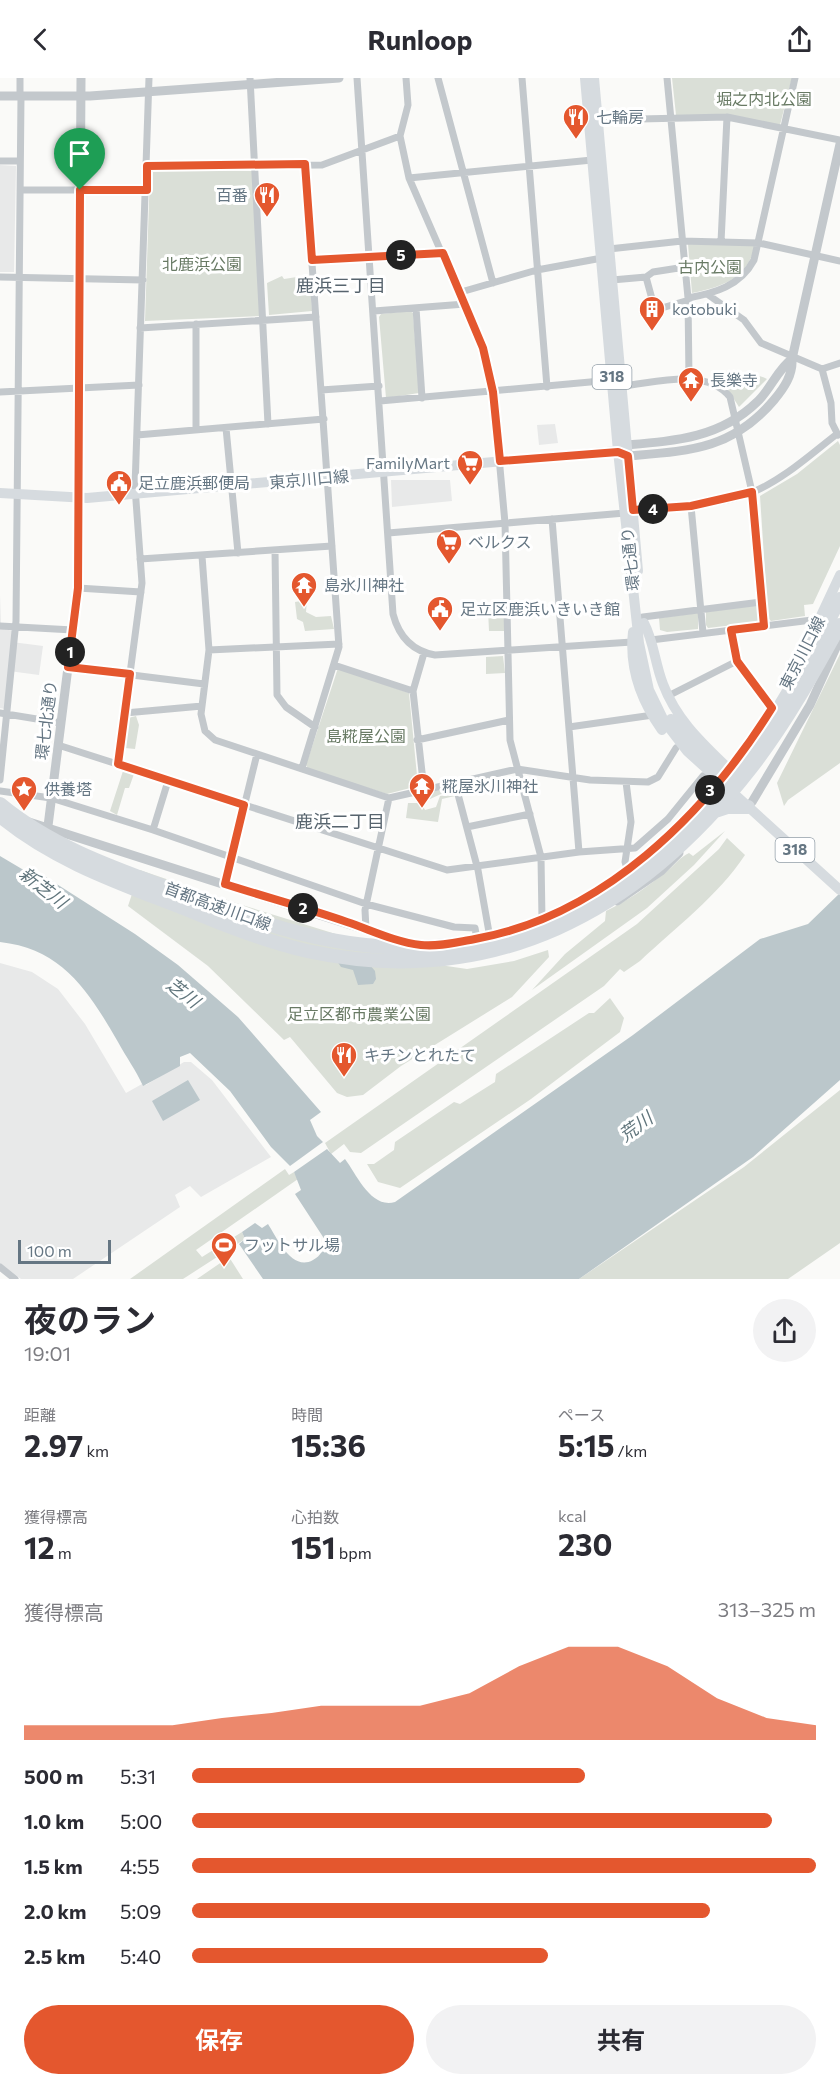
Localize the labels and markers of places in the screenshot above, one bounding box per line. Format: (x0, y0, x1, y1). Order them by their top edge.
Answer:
restaurant icon: 七輪房 (561, 102, 591, 140)
place label: 七輪房 (596, 107, 644, 126)
pin (54, 128, 105, 190)
restaurant icon: 百番 (252, 180, 282, 218)
place label: 百番 (216, 185, 248, 204)
pin: 5 (386, 240, 416, 270)
building icon: kotobuki (637, 294, 667, 332)
place label: kotobuki (672, 299, 737, 318)
temple icon: 長樂寺 (676, 365, 706, 403)
place label: 長樂寺 (710, 370, 758, 389)
supermarket icon: FamilyMart (455, 448, 485, 486)
place label: FamilyMart (366, 453, 450, 472)
public building icon: 足立鹿浜郵便局 (104, 468, 134, 506)
place label: 足立鹿浜郵便局 (138, 473, 250, 492)
pin: 4 (638, 494, 668, 524)
supermarket icon: ベルクス (434, 527, 464, 565)
place label: ベルクス (468, 532, 532, 551)
temple icon: 島氷川神社 (289, 570, 319, 608)
place label: 島氷川神社 (324, 575, 404, 594)
public building icon: 足立区鹿浜いきいき館 (425, 594, 455, 632)
place label: 足立区鹿浜いきいき館 (460, 599, 620, 618)
pin: 1 (55, 637, 85, 667)
temple icon: 糀屋氷川神社 (407, 771, 437, 809)
place icon: 供養塔 (9, 774, 39, 812)
pin: 3 (695, 775, 725, 805)
place label: 糀屋氷川神社 (442, 776, 538, 795)
place label: 供養塔 (44, 779, 92, 798)
pin: 2 (288, 893, 318, 923)
restaurant icon: キチンとれたて (329, 1040, 359, 1078)
place label: キチンとれたて (364, 1045, 476, 1064)
sports icon: フットサル場 (209, 1230, 239, 1268)
place label: フットサル場 (244, 1235, 340, 1254)

